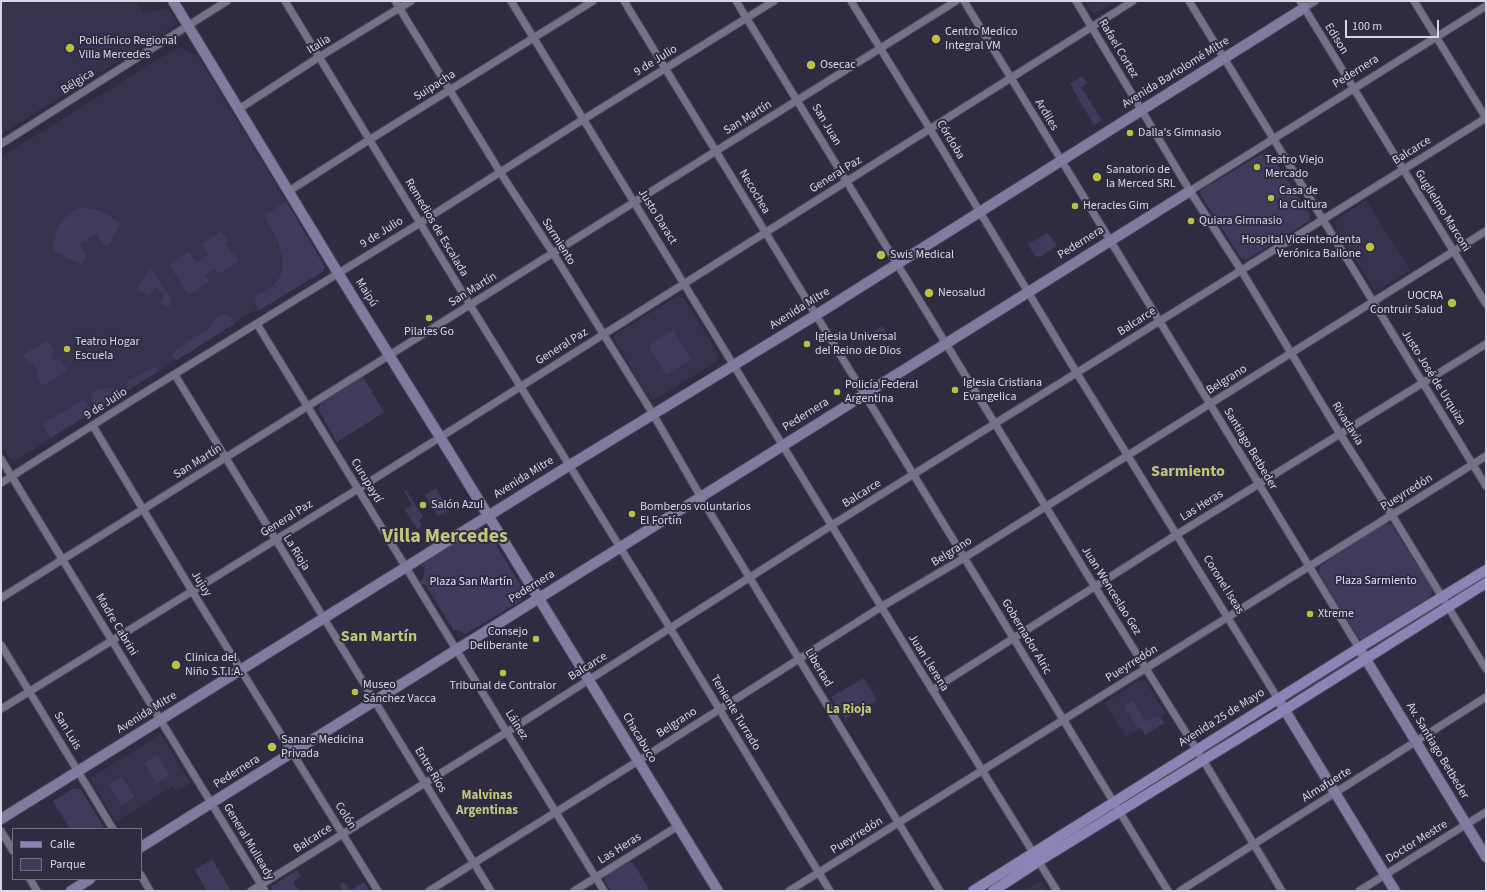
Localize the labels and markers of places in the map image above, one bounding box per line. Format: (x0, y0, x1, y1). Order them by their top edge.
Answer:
place label: Centro Medico Integral VM (945, 25, 1017, 53)
marker: Centro Medico Integral VM (930, 33, 942, 45)
place label: Policlínico Regional Villa Mercedes (79, 34, 177, 62)
marker: Policlínico Regional Villa Mercedes (64, 42, 76, 54)
place label: Osecac (820, 58, 856, 72)
marker: Osecac (805, 59, 817, 71)
place label: Dalla's Gimnasio (1138, 126, 1221, 140)
marker: Dalla's Gimnasio (1125, 128, 1135, 138)
place label: Teatro Viejo Mercado (1265, 153, 1324, 181)
marker: Teatro Viejo Mercado (1252, 162, 1262, 172)
place label: Sanatorio de la Merced SRL (1106, 163, 1176, 191)
marker: Sanatorio de la Merced SRL (1091, 171, 1103, 183)
place label: Casa de la Cultura (1279, 184, 1327, 212)
marker: Casa de la Cultura (1266, 193, 1276, 203)
place label: Heracles Gim (1083, 199, 1149, 213)
marker: Heracles Gim (1070, 201, 1080, 211)
place label: Quiara Gimnasio (1199, 214, 1282, 228)
marker: Quiara Gimnasio (1186, 216, 1196, 226)
place label: Hospital Viceintendenta Verónica Bailone (1241, 233, 1361, 261)
marker: Hospital Viceintendenta Verónica Bailone (1364, 241, 1376, 253)
place label: Swis Medical (890, 248, 954, 262)
marker: Swis Medical (875, 249, 887, 261)
place label: Neosalud (938, 286, 986, 300)
marker: Neosalud (923, 287, 935, 299)
place label: UOCRA Contruir Salud (1370, 289, 1443, 317)
marker: UOCRA Contruir Salud (1446, 297, 1458, 309)
marker: Pilates Go (424, 313, 434, 323)
place label: Pilates Go (404, 325, 454, 339)
place label: Iglesia Universal del Reino de Dios (815, 330, 901, 358)
place label: Teatro Hogar Escuela (75, 335, 140, 363)
marker: Iglesia Universal del Reino de Dios (802, 339, 812, 349)
marker: Teatro Hogar Escuela (62, 344, 72, 354)
place label: Iglesia Cristiana Evangelica (963, 376, 1042, 404)
place label: Policía Federal Argentina (845, 378, 918, 406)
marker: Iglesia Cristiana Evangelica (950, 385, 960, 395)
marker: Policía Federal Argentina (832, 387, 842, 397)
place label: Salón Azul (431, 498, 483, 512)
marker: Salón Azul (418, 500, 428, 510)
place label: Bomberos voluntarios El Fortín (640, 500, 751, 528)
marker: Bomberos voluntarios El Fortín (627, 509, 637, 519)
place label: Xtreme (1318, 607, 1354, 621)
marker: Xtreme (1305, 609, 1315, 619)
place label: Consejo Deliberante (470, 625, 528, 653)
marker: Consejo Deliberante (531, 634, 541, 644)
place label: Clinica del Niño S.T.I.A. (185, 651, 243, 679)
marker: Clinica del Niño S.T.I.A. (170, 659, 182, 671)
marker: Tribunal de Contralor (498, 668, 508, 678)
place label: Museo Sánchez Vacca (363, 678, 436, 706)
place label: Tribunal de Contralor (450, 679, 556, 693)
marker: Museo Sánchez Vacca (350, 687, 360, 697)
place label: Sanare Medicina Privada (281, 733, 364, 761)
marker: Sanare Medicina Privada (266, 741, 278, 753)

